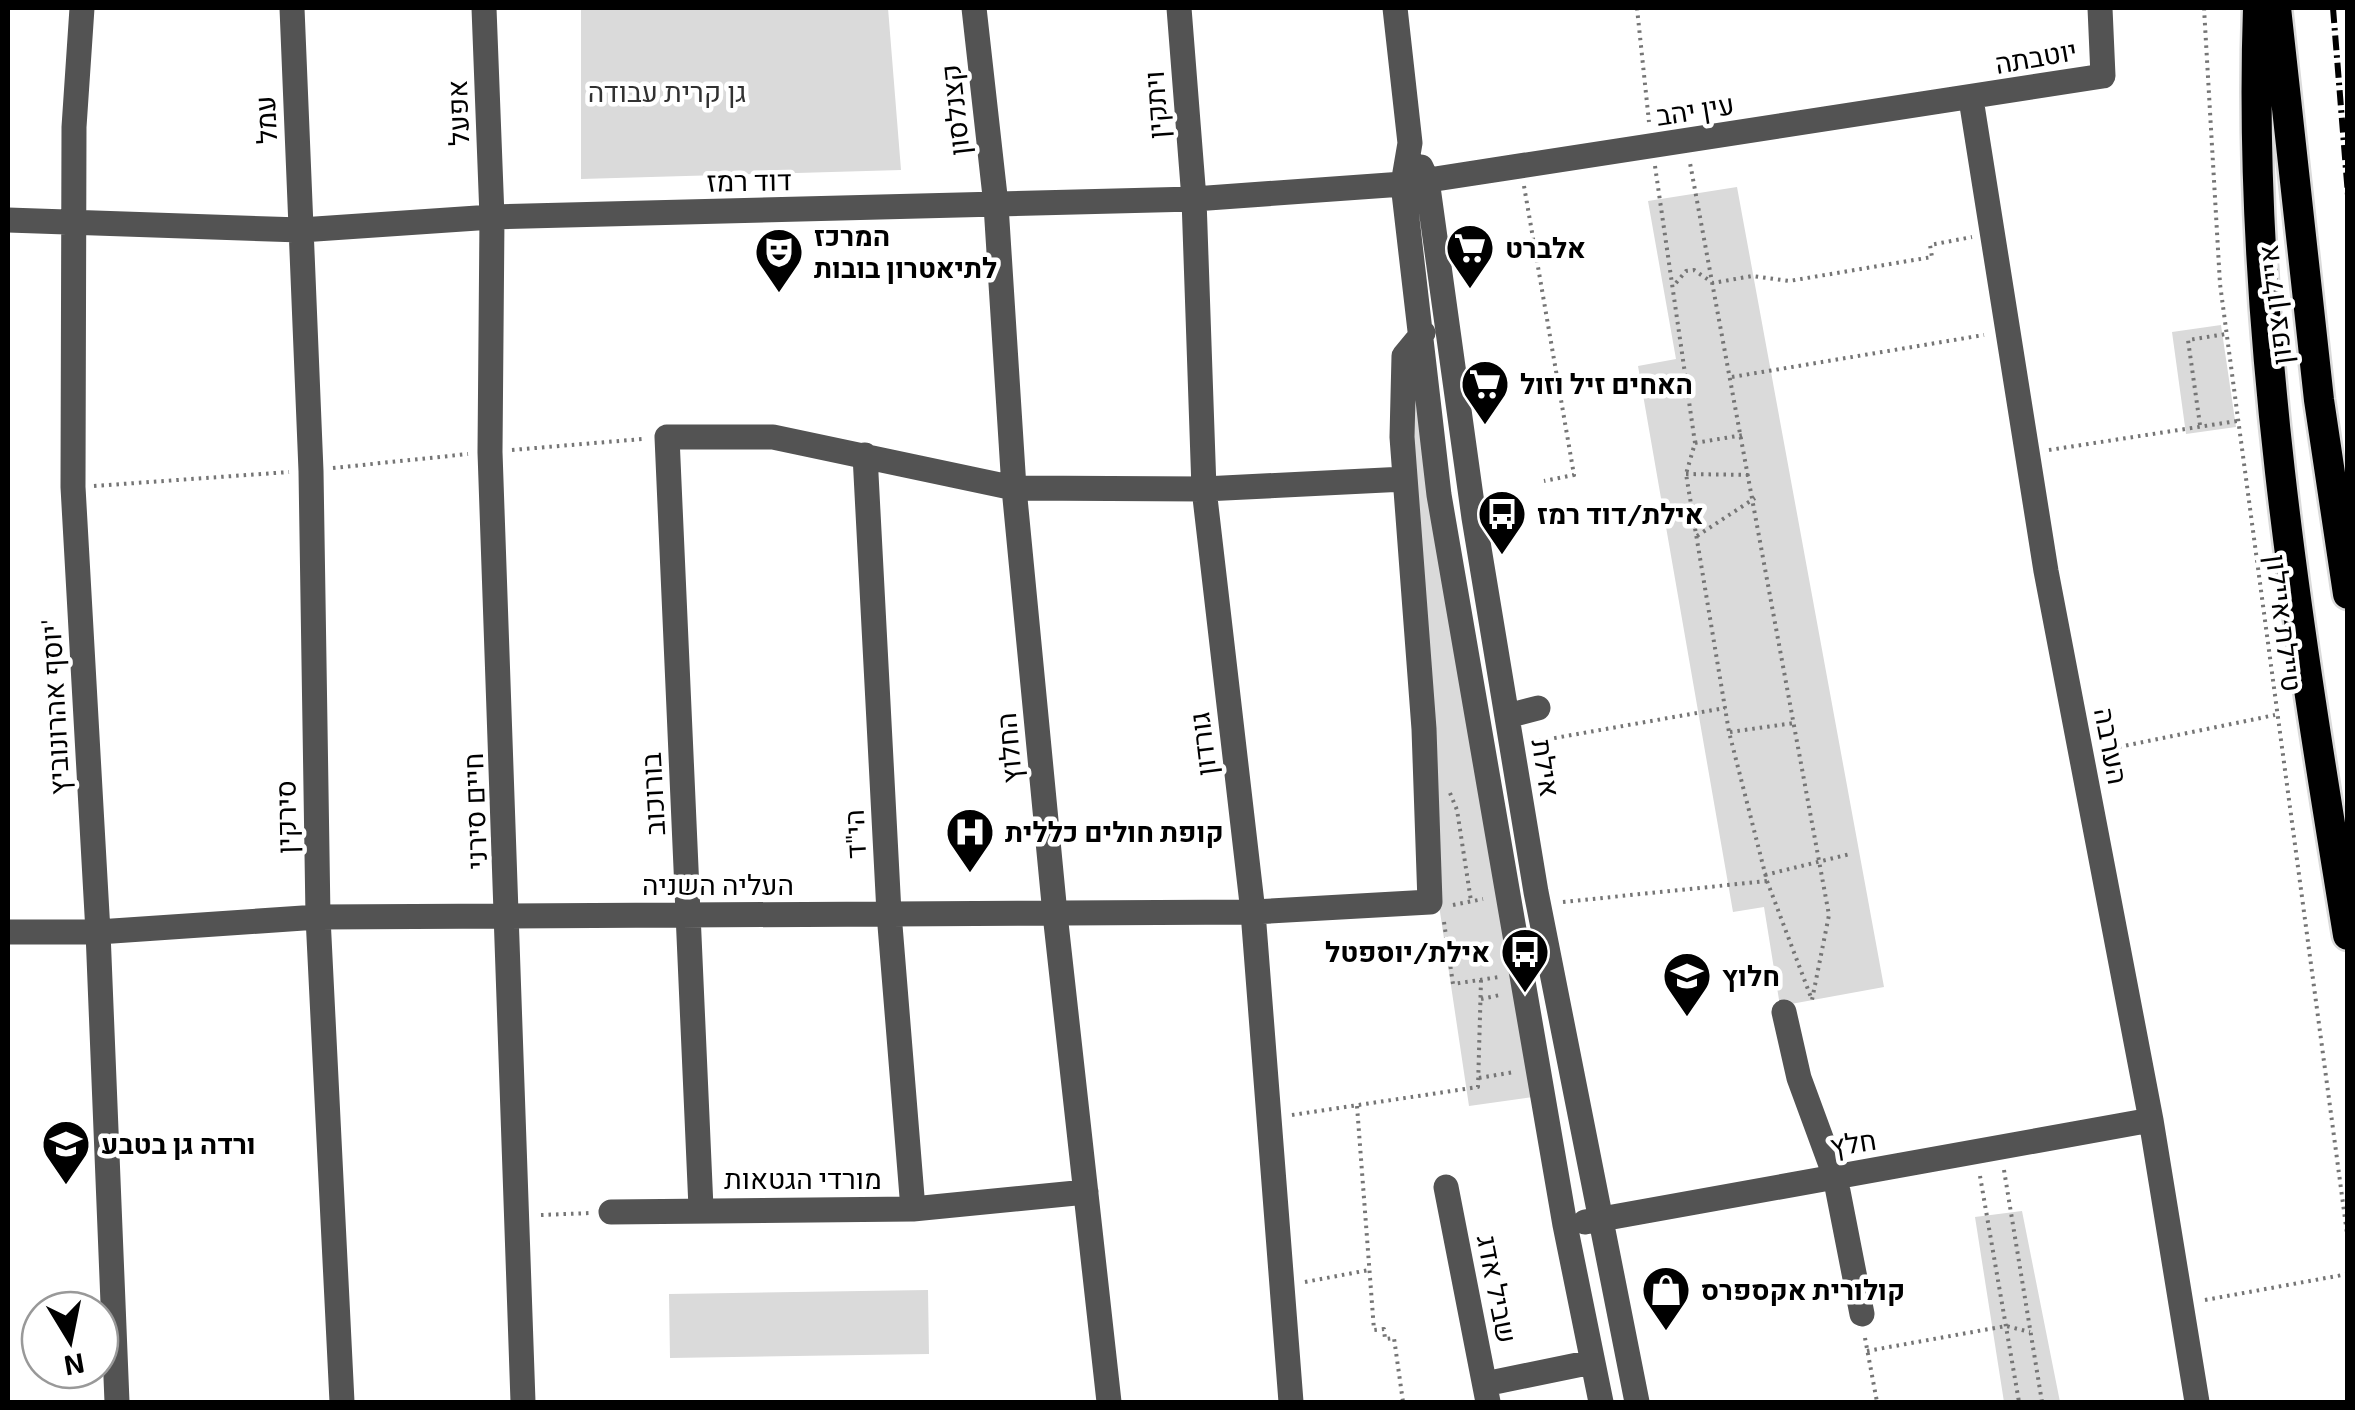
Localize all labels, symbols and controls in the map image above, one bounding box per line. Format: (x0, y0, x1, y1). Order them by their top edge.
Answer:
street label: יוטבתה (1992, 32, 2079, 80)
street label: קצנלסון (932, 63, 976, 157)
street label: ויתקין (1136, 70, 1174, 140)
park label: גן קרית עבודה (588, 74, 746, 108)
street label: אפעל (439, 79, 475, 147)
street label: עין יהב (1653, 86, 1736, 132)
street label: עמל (247, 95, 283, 145)
street label: דוד רמז (706, 162, 792, 198)
place label: המרכז לתיאטרון בובות (814, 218, 997, 284)
supermarket icon: אלברט (1444, 222, 1496, 290)
theatre icon: המרכז לתיאטרון בובות (753, 226, 805, 294)
place label: אלברט (1505, 230, 1586, 264)
street label: איילון צפון (2250, 243, 2298, 367)
supermarket icon: האחים זיל וזול (1459, 358, 1511, 426)
place label: האחים זיל וזול (1520, 366, 1693, 400)
bus stop icon: אילת/דוד רמז (1476, 488, 1528, 556)
place label: אילת/דוד רמז (1537, 496, 1704, 530)
street label: טיילת איילון (2260, 552, 2310, 693)
street label: יוסף אהרונוביץ' (32, 618, 76, 796)
street label: הערבה (2088, 704, 2136, 787)
street label: גורדון (1181, 710, 1223, 778)
street label: החלוץ (988, 711, 1028, 785)
street label: אילת (1526, 736, 1568, 799)
street label: בורוכוב (633, 751, 671, 836)
street label: חיים סירני (455, 752, 493, 870)
street label: סירקין (267, 780, 303, 854)
hospital icon: קופת חולים כללית (944, 806, 996, 874)
street label: הי"ד (836, 809, 872, 860)
place label: קופת חולים כללית (1005, 814, 1224, 848)
street label: העליה השניה (642, 867, 794, 901)
bus stop icon: אילת/יוספטל (1499, 926, 1551, 994)
place label: אילת/יוספטל (1325, 934, 1490, 968)
school or university icon: חלוץ (1661, 950, 1713, 1018)
place label: חלוץ (1722, 958, 1780, 992)
school or university icon: ורדה גן בטבע (40, 1118, 92, 1186)
street label: חלץ (1827, 1122, 1878, 1162)
place label: ורדה גן בטבע (101, 1126, 256, 1160)
street label: מורדי הגטאות (724, 1161, 882, 1195)
street label: שביל אדג (1471, 1232, 1525, 1346)
shop icon: קולורית אקספרס (1640, 1264, 1692, 1332)
place label: קולורית אקספרס (1701, 1272, 1905, 1306)
north arrow (20, 1290, 120, 1390)
text: N (62, 1347, 87, 1384)

